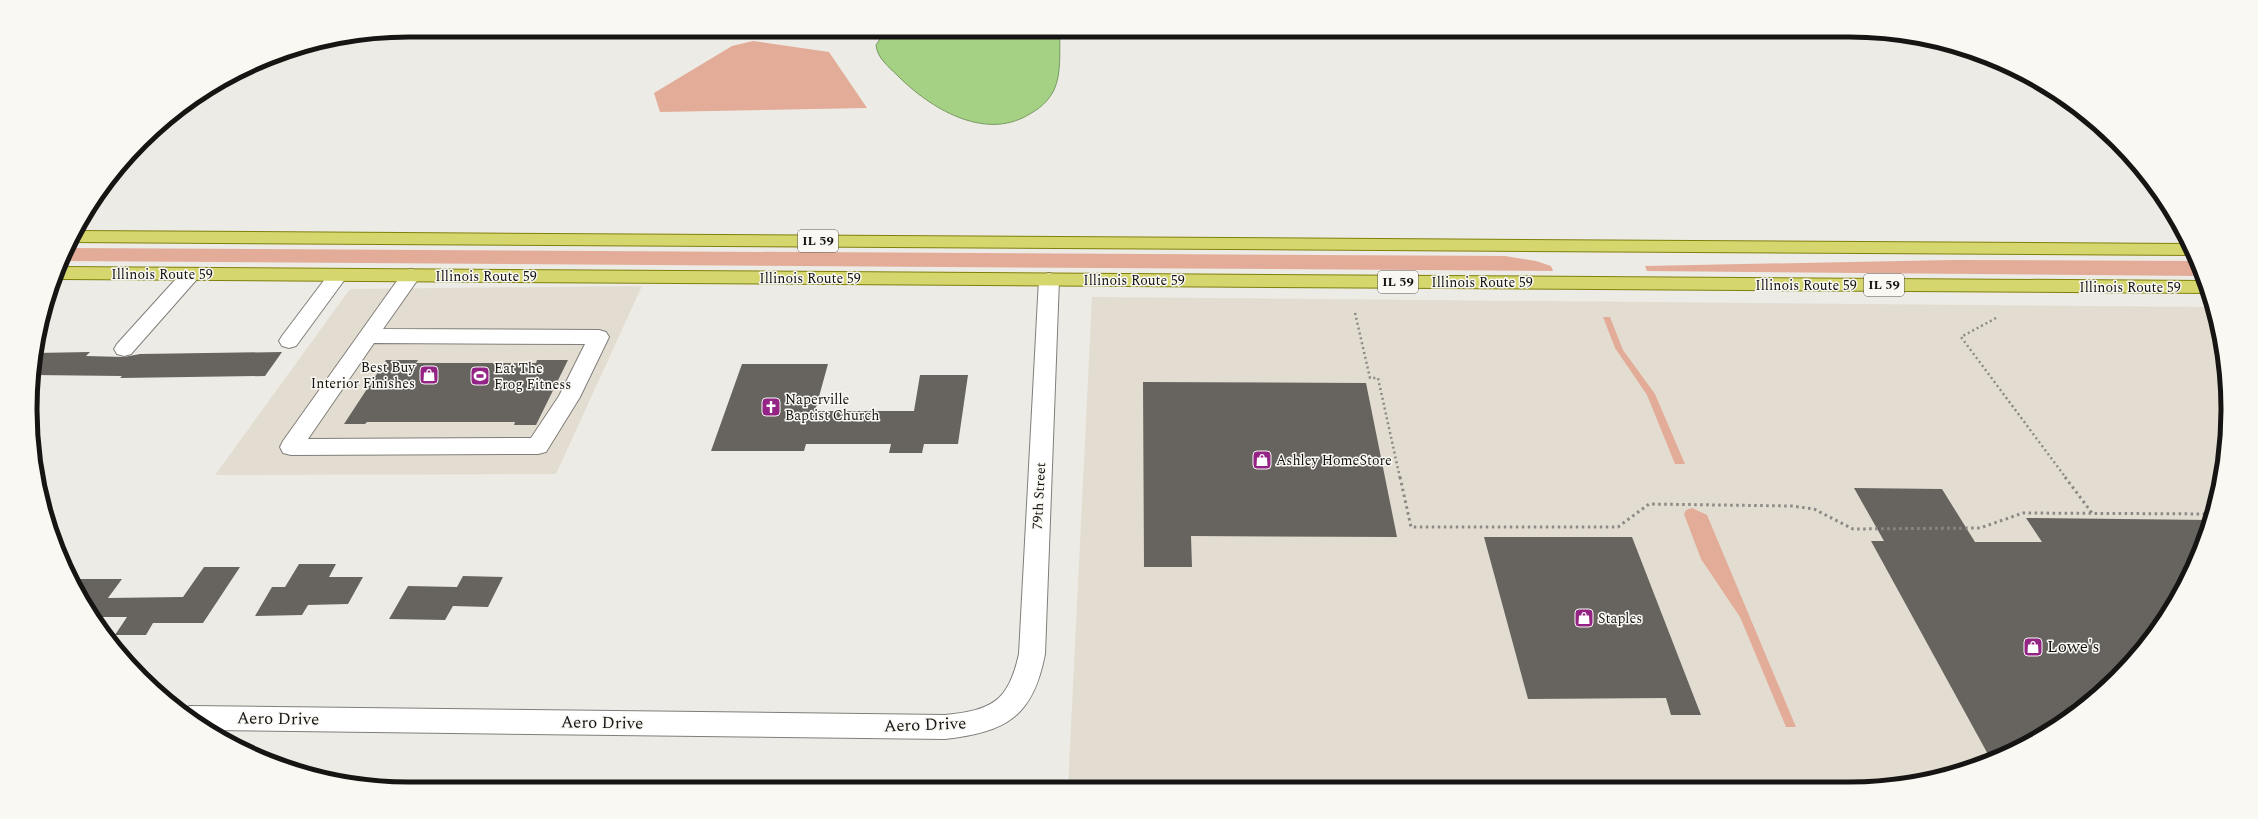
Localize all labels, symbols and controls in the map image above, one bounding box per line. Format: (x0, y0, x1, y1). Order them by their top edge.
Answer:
road number: IL 59 (798, 230, 838, 252)
street label: Illinois Route 59 (111, 264, 213, 285)
street label: Illinois Route 59 (435, 266, 537, 287)
street label: Illinois Route 59 (759, 268, 861, 289)
street label: Illinois Route 59 (1083, 270, 1185, 291)
road number: IL 59 (1378, 271, 1418, 293)
street label: Illinois Route 59 (1431, 272, 1533, 293)
road number: IL 59 (1864, 274, 1904, 296)
street label: Illinois Route 59 (1755, 275, 1857, 296)
street label: Illinois Route 59 (2079, 277, 2181, 298)
place label: Best Buy Interior Finishes (311, 357, 416, 394)
place label: Eat The Frog Fitness (494, 358, 571, 395)
shop icon: Best Buy Interior Finishes (418, 364, 440, 386)
sports icon: Eat The Frog Fitness (469, 365, 491, 387)
place label: Naperville Baptist Church (785, 389, 879, 426)
church icon: Naperville Baptist Church (760, 396, 782, 418)
shop icon: Ashley HomeStore (1251, 449, 1273, 471)
place label: Ashley HomeStore (1276, 450, 1392, 471)
street label: 79th Street (1027, 462, 1051, 530)
shop icon: Staples (1573, 607, 1595, 629)
place label: Staples (1598, 608, 1642, 629)
place label: Lowe's (2047, 634, 2100, 660)
shop icon: Lowe's (2022, 636, 2044, 658)
street label: Aero Drive (237, 705, 319, 733)
street label: Aero Drive (561, 709, 643, 737)
street label: Aero Drive (883, 711, 967, 739)

